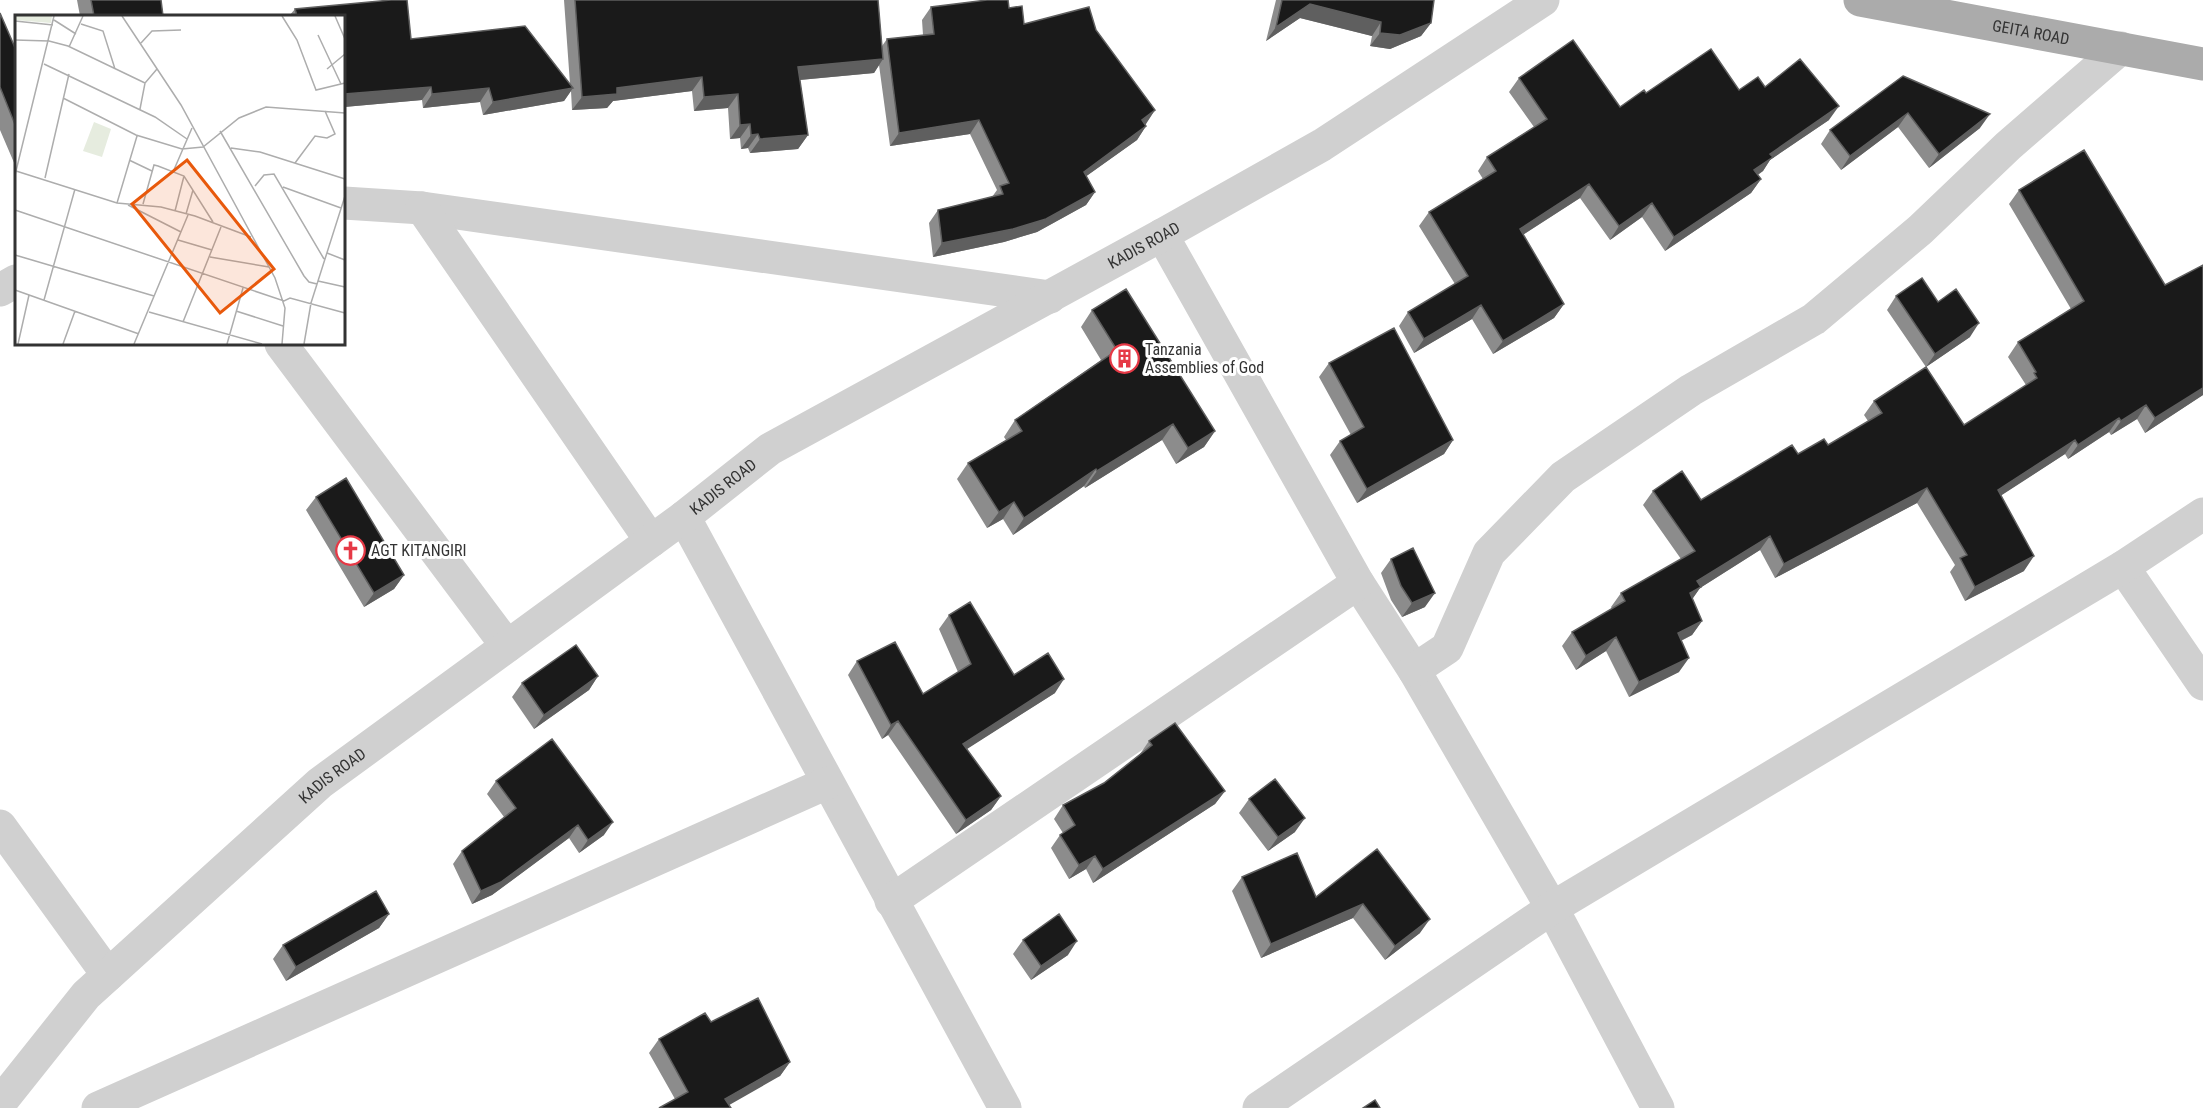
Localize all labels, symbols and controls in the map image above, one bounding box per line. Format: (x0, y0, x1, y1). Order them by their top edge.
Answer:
inset map (15, 15, 345, 345)
street label: GEITA ROAD (1991, 15, 2071, 48)
street label: KADIS ROAD (1104, 217, 1183, 272)
place label: Tanzania Assemblies of God (1145, 340, 1264, 377)
building icon: Tanzania Assemblies of God (1108, 342, 1140, 374)
street label: KADIS ROAD (686, 454, 760, 518)
church icon: AGT KITANGIRI (334, 534, 366, 566)
place label: AGT KITANGIRI (371, 541, 467, 560)
street label: KADIS ROAD (295, 744, 369, 807)

